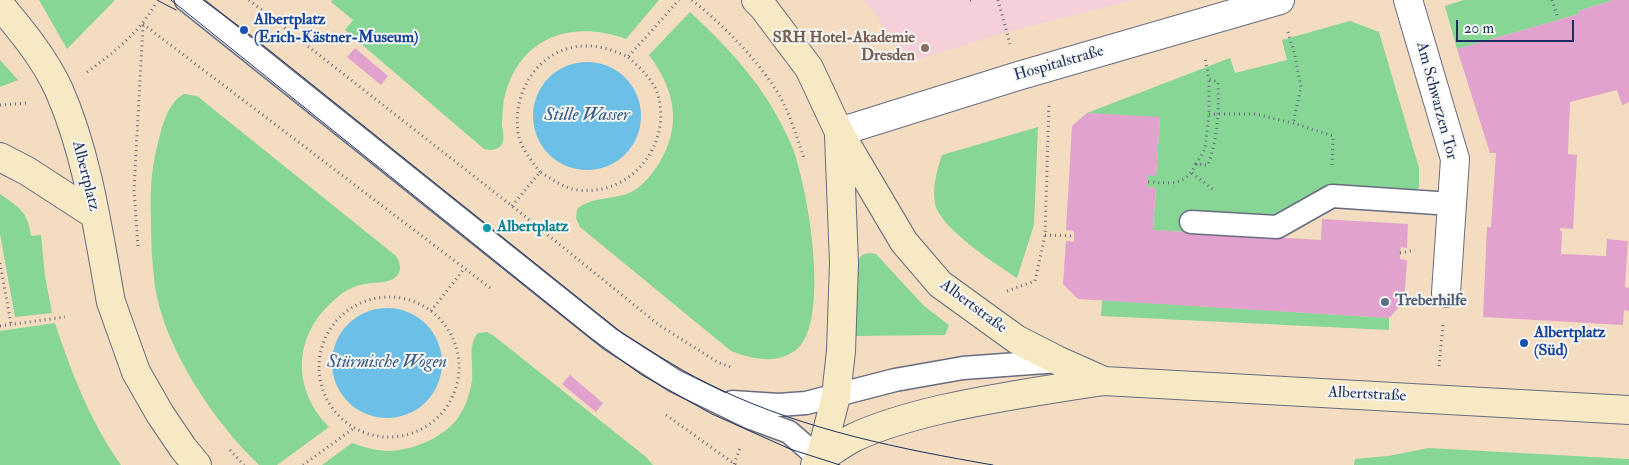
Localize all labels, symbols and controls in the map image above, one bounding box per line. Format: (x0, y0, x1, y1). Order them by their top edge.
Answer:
scale bar (1459, 10, 1576, 42)
place label: Albertplatz (Erich-Kästner-Museum) (254, 11, 418, 49)
text: 20 m (1464, 19, 1494, 38)
marker: Albertplatz (Erich-Kästner-Museum) (238, 24, 250, 36)
place label: SRH Hotel-Akademie Dresden (773, 29, 915, 67)
street label: Am Schwarzen Tor (1411, 40, 1461, 162)
marker: SRH Hotel-Akademie Dresden (919, 42, 931, 54)
street label: Hospitalstraße (1012, 42, 1106, 86)
water label: Stille Wasser (544, 105, 630, 127)
street label: Albertplatz (67, 139, 103, 213)
place label: Albertplatz (497, 218, 568, 238)
marker: Albertplatz (481, 222, 493, 234)
street label: Albertstraße (936, 276, 1010, 338)
place label: Treberhilfe (1395, 292, 1467, 312)
marker: Treberhilfe (1379, 296, 1391, 308)
place label: Albertplatz (Süd) (1534, 324, 1605, 362)
marker: Albertplatz (Süd) (1518, 337, 1530, 349)
water label: Stürmische Wogen (327, 352, 447, 374)
street label: Albertstraße (1327, 383, 1407, 407)

